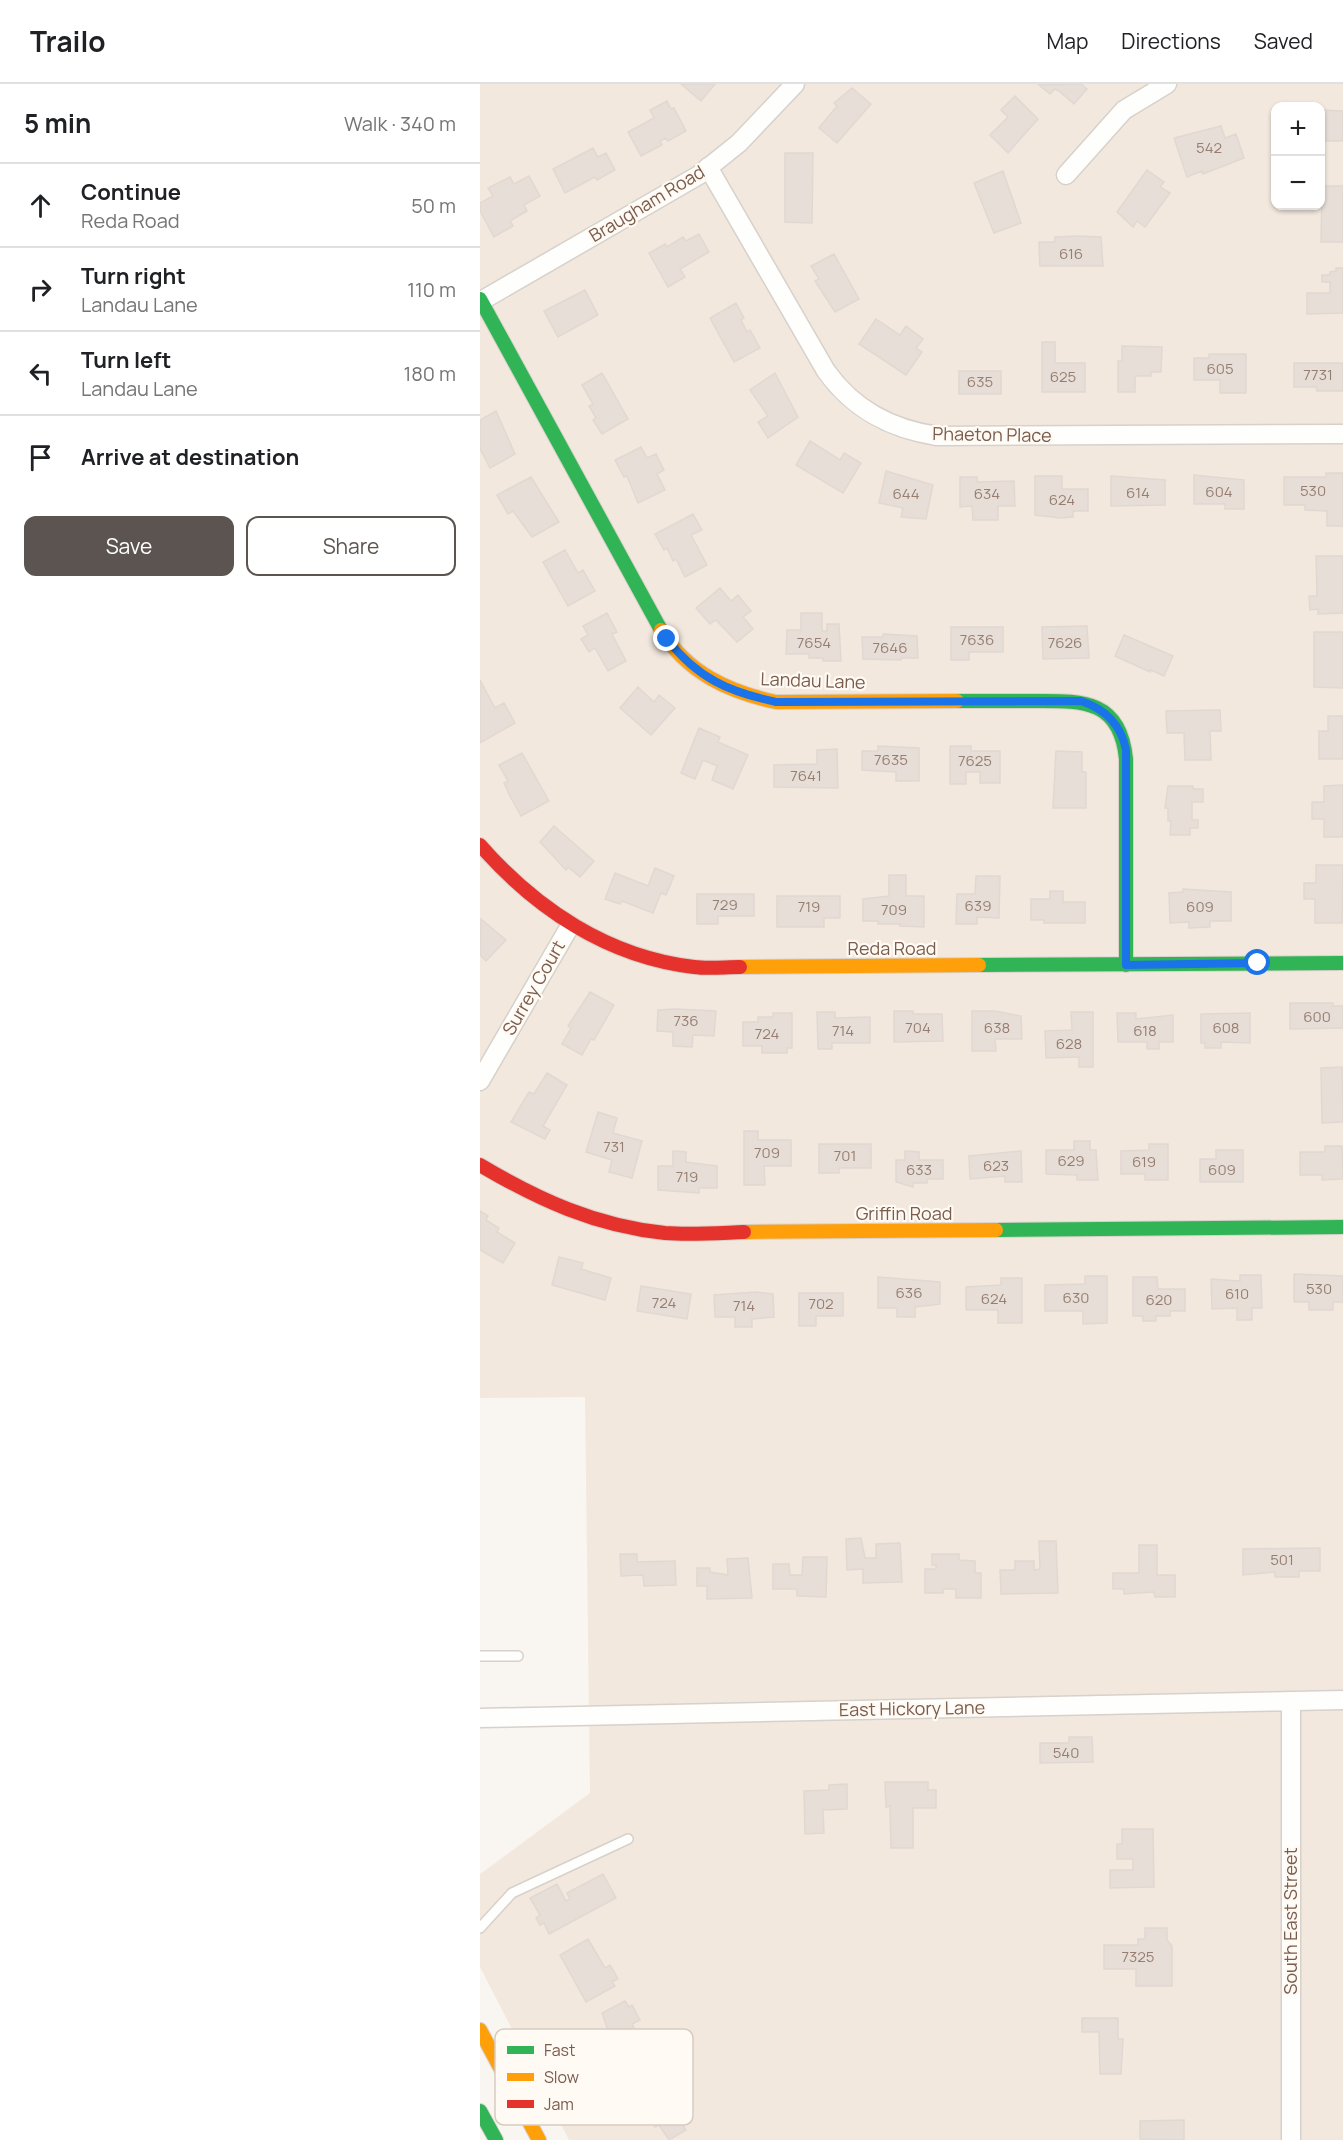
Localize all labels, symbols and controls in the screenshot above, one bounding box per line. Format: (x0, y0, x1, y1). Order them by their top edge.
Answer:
text: Trailo (30, 22, 106, 60)
text: Map (1047, 27, 1088, 55)
text: Directions (1121, 27, 1221, 55)
text: Saved (1254, 27, 1313, 55)
map controls (1271, 102, 1325, 210)
button: + (1271, 102, 1325, 156)
text: 5 min (24, 105, 91, 141)
text: Walk · 340 m (344, 110, 456, 137)
house number: 542 (1196, 137, 1222, 158)
button: − (1271, 156, 1325, 210)
street label: Braugham Road (584, 159, 709, 247)
text: Continue (81, 177, 181, 207)
icon: ahead (24, 189, 57, 222)
text: 50 m (411, 192, 456, 219)
text: Reda Road (81, 207, 180, 234)
house number: 616 (1059, 243, 1083, 264)
text: Turn right (81, 261, 186, 291)
icon: right (24, 273, 57, 306)
text: 110 m (407, 276, 456, 303)
text: Landau Lane (81, 291, 198, 318)
text: Turn left (81, 345, 171, 375)
icon: left (24, 357, 57, 390)
house number: 605 (1206, 358, 1234, 379)
text: 180 m (403, 360, 456, 387)
house number: 7731 (1303, 364, 1333, 385)
house number: 625 (1050, 366, 1076, 387)
house number: 635 (967, 371, 993, 392)
text: Landau Lane (81, 375, 198, 402)
street label: Phaeton Place (932, 421, 1052, 447)
icon: arrive (24, 441, 57, 474)
text: Arrive at destination (81, 442, 299, 472)
house number: 530 (1300, 480, 1326, 501)
house number: 604 (1205, 481, 1233, 502)
house number: 614 (1126, 482, 1150, 503)
house number: 644 (892, 483, 920, 504)
house number: 634 (974, 483, 1000, 504)
house number: 624 (1049, 489, 1075, 510)
button: Save (24, 516, 234, 576)
button: Share (246, 516, 456, 576)
route end (653, 625, 679, 651)
house number: 7636 (960, 629, 994, 650)
house number: 7654 (797, 632, 831, 653)
house number: 7626 (1048, 632, 1082, 653)
house number: 7646 (873, 637, 908, 658)
street label: Landau Lane (760, 666, 866, 694)
house number: 7635 (874, 749, 908, 770)
house number: 7625 (958, 750, 992, 771)
house number: 7641 (790, 765, 822, 786)
house number: 729 (712, 894, 738, 915)
house number: 639 (965, 895, 991, 916)
house number: 719 (798, 896, 820, 917)
house number: 609 (1186, 896, 1214, 917)
house number: 709 (881, 899, 907, 920)
street label: Surrey Court (496, 936, 570, 1039)
street label: Reda Road (848, 936, 936, 960)
route start (1244, 949, 1270, 975)
house number: 600 (1303, 1006, 1331, 1027)
house number: 736 (673, 1010, 699, 1031)
house number: 704 (905, 1017, 931, 1038)
house number: 638 (984, 1017, 1010, 1038)
house number: 608 (1212, 1017, 1240, 1038)
house number: 714 (832, 1020, 854, 1041)
house number: 618 (1133, 1020, 1157, 1041)
house number: 724 (755, 1023, 779, 1044)
house number: 628 (1056, 1033, 1082, 1054)
house number: 731 (603, 1136, 625, 1157)
house number: 709 (754, 1142, 780, 1163)
house number: 701 (834, 1145, 856, 1166)
house number: 629 (1057, 1150, 1085, 1171)
house number: 619 (1132, 1151, 1156, 1172)
house number: 623 (983, 1155, 1009, 1176)
house number: 633 (906, 1159, 932, 1180)
house number: 609 (1208, 1159, 1236, 1180)
house number: 719 (676, 1166, 698, 1187)
street label: Griffin Road (856, 1201, 952, 1225)
house number: 530 (1306, 1278, 1332, 1299)
house number: 636 (896, 1282, 922, 1303)
house number: 610 (1225, 1283, 1249, 1304)
house number: 630 (1063, 1287, 1089, 1308)
house number: 624 (981, 1288, 1007, 1309)
house number: 620 (1145, 1289, 1173, 1310)
house number: 724 (652, 1292, 676, 1313)
house number: 702 (808, 1293, 834, 1314)
house number: 714 (733, 1295, 755, 1316)
house number: 501 (1270, 1549, 1294, 1570)
street label: East Hickory Lane (839, 1695, 985, 1721)
house number: 540 (1053, 1742, 1079, 1763)
street label: South East Street (1278, 1847, 1302, 1995)
house number: 7325 (1121, 1946, 1155, 1967)
legend (495, 2029, 693, 2125)
text: Fast (544, 2039, 575, 2061)
text: Slow (544, 2066, 579, 2088)
text: Jam (544, 2093, 574, 2115)

